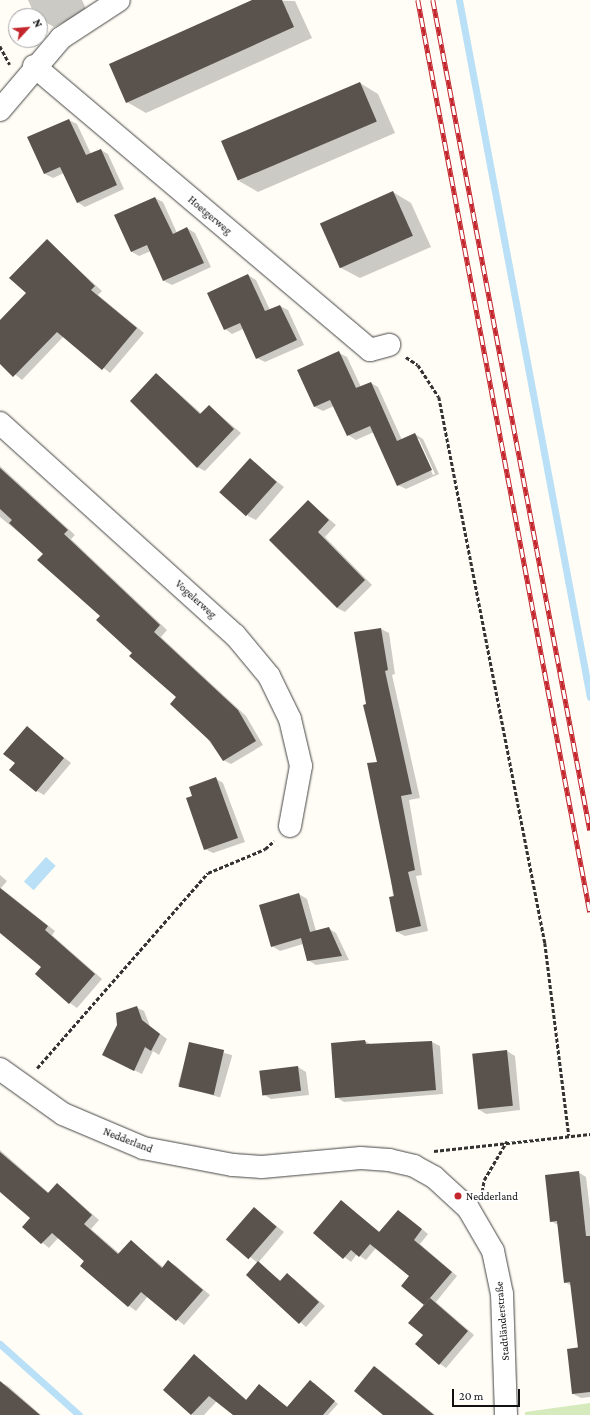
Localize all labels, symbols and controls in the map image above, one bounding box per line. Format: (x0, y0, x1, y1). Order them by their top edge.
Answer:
north arrow (8, 8, 48, 48)
text: N (31, 17, 45, 29)
street label: Hoetgerweg (185, 193, 235, 237)
street label: Vogelerweg (173, 577, 219, 621)
street label: Nedderland (101, 1125, 155, 1155)
place label: Nedderland (466, 1189, 518, 1203)
marker: Nedderland (453, 1191, 463, 1201)
street label: Stadtländerstraße (492, 1281, 512, 1361)
scale bar (454, 1381, 522, 1407)
text: 20 m (459, 1389, 483, 1403)

